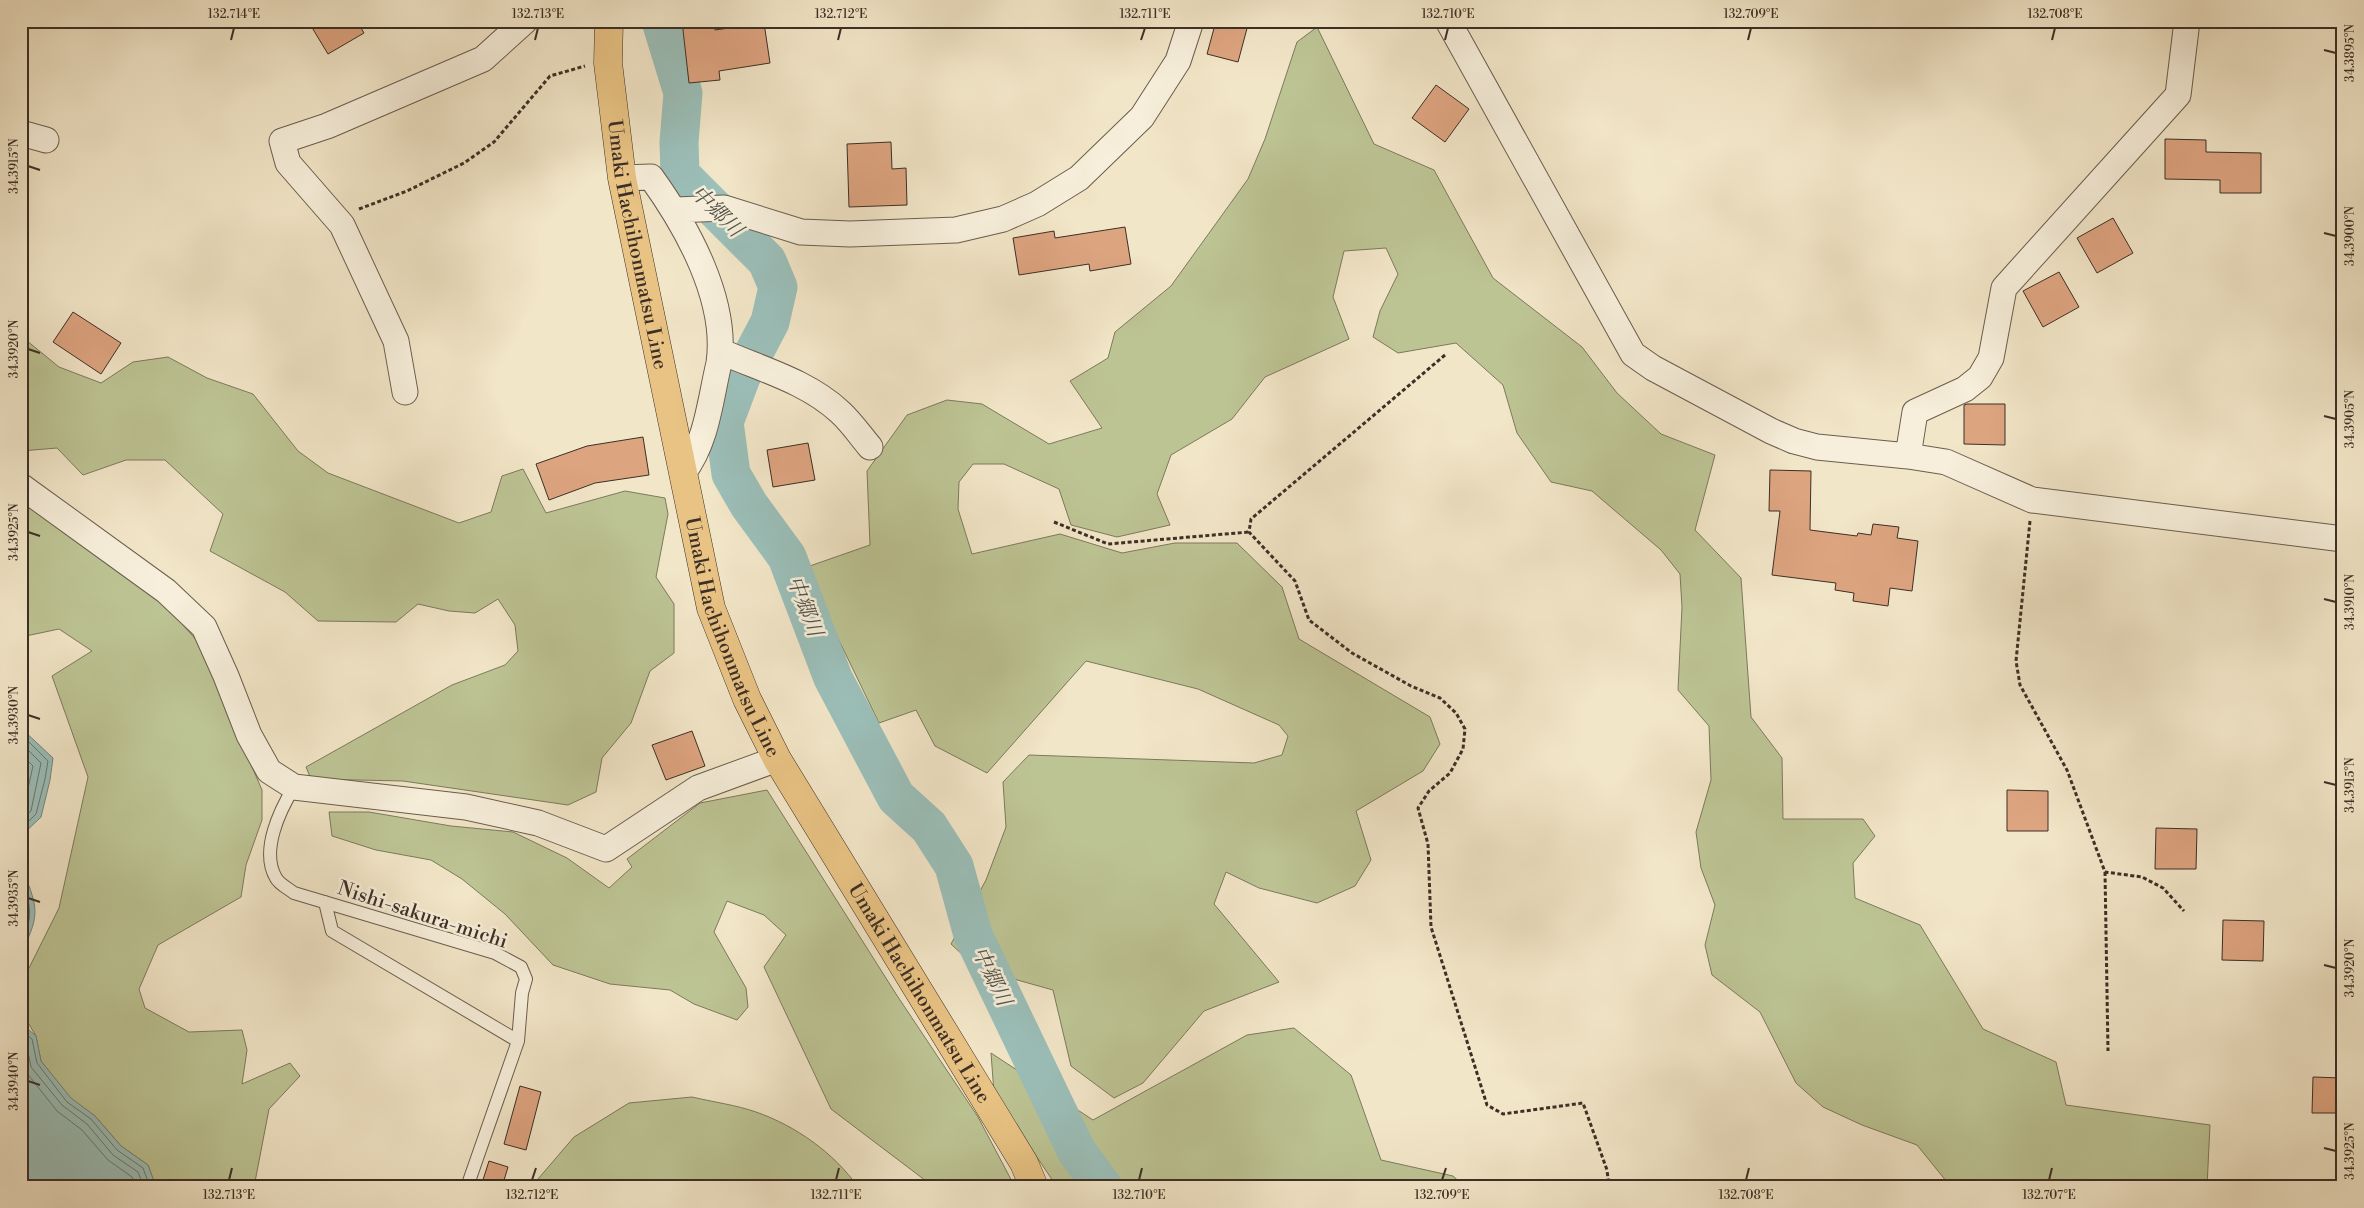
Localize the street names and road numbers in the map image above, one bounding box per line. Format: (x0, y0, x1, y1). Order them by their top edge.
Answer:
street label: Umaki Hachihonmatsu Line (601, 118, 672, 372)
street label: Umaki Hachihonmatsu Line (678, 515, 785, 762)
street label: Nishi-sakura-michi (334, 876, 511, 955)
street label: Umaki Hachihonmatsu Line (842, 879, 996, 1108)

